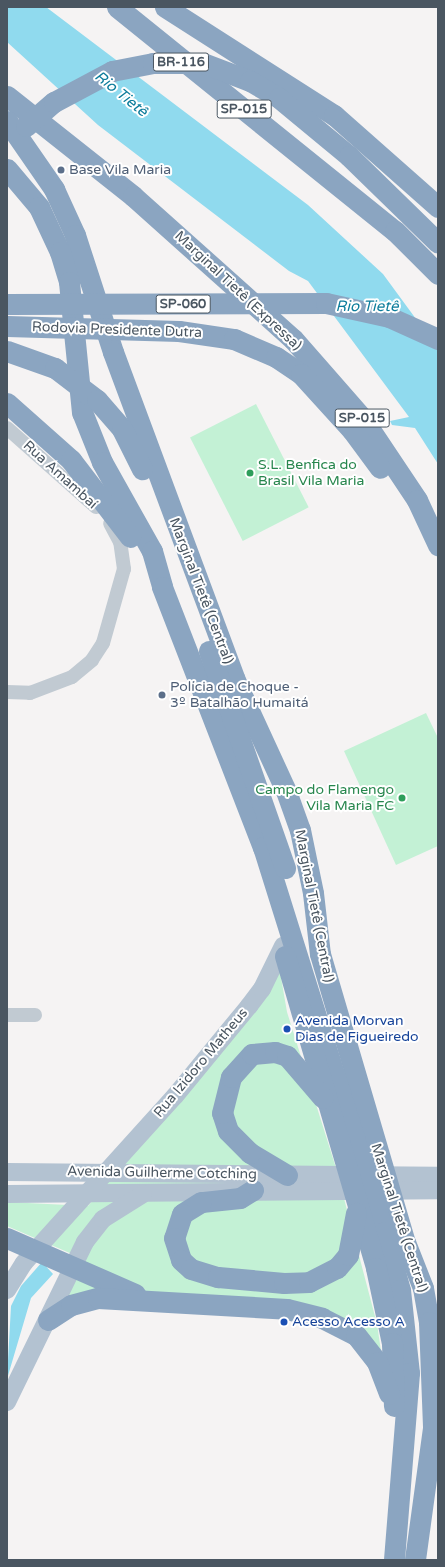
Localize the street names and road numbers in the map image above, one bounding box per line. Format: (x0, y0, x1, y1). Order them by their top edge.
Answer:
road number: BR-116 (152, 51, 210, 73)
road number: SP-015 (216, 98, 272, 120)
street label: Marginal Tietê (Expressa) (171, 228, 305, 354)
road number: SP-060 (155, 293, 211, 315)
street label: Rodovia Presidente Dutra (32, 319, 202, 341)
road number: SP-015 (334, 407, 390, 429)
street label: Rua Amambaí (19, 437, 101, 513)
street label: Marginal Tietê (Central) (165, 516, 237, 666)
street label: Marginal Tietê (Central) (291, 828, 337, 984)
street label: Rua Izidoro Matheus (150, 1005, 252, 1121)
street label: Marginal Tietê (Central) (367, 1142, 431, 1294)
street label: Avenida Guilherme Cotching (67, 1163, 257, 1183)

